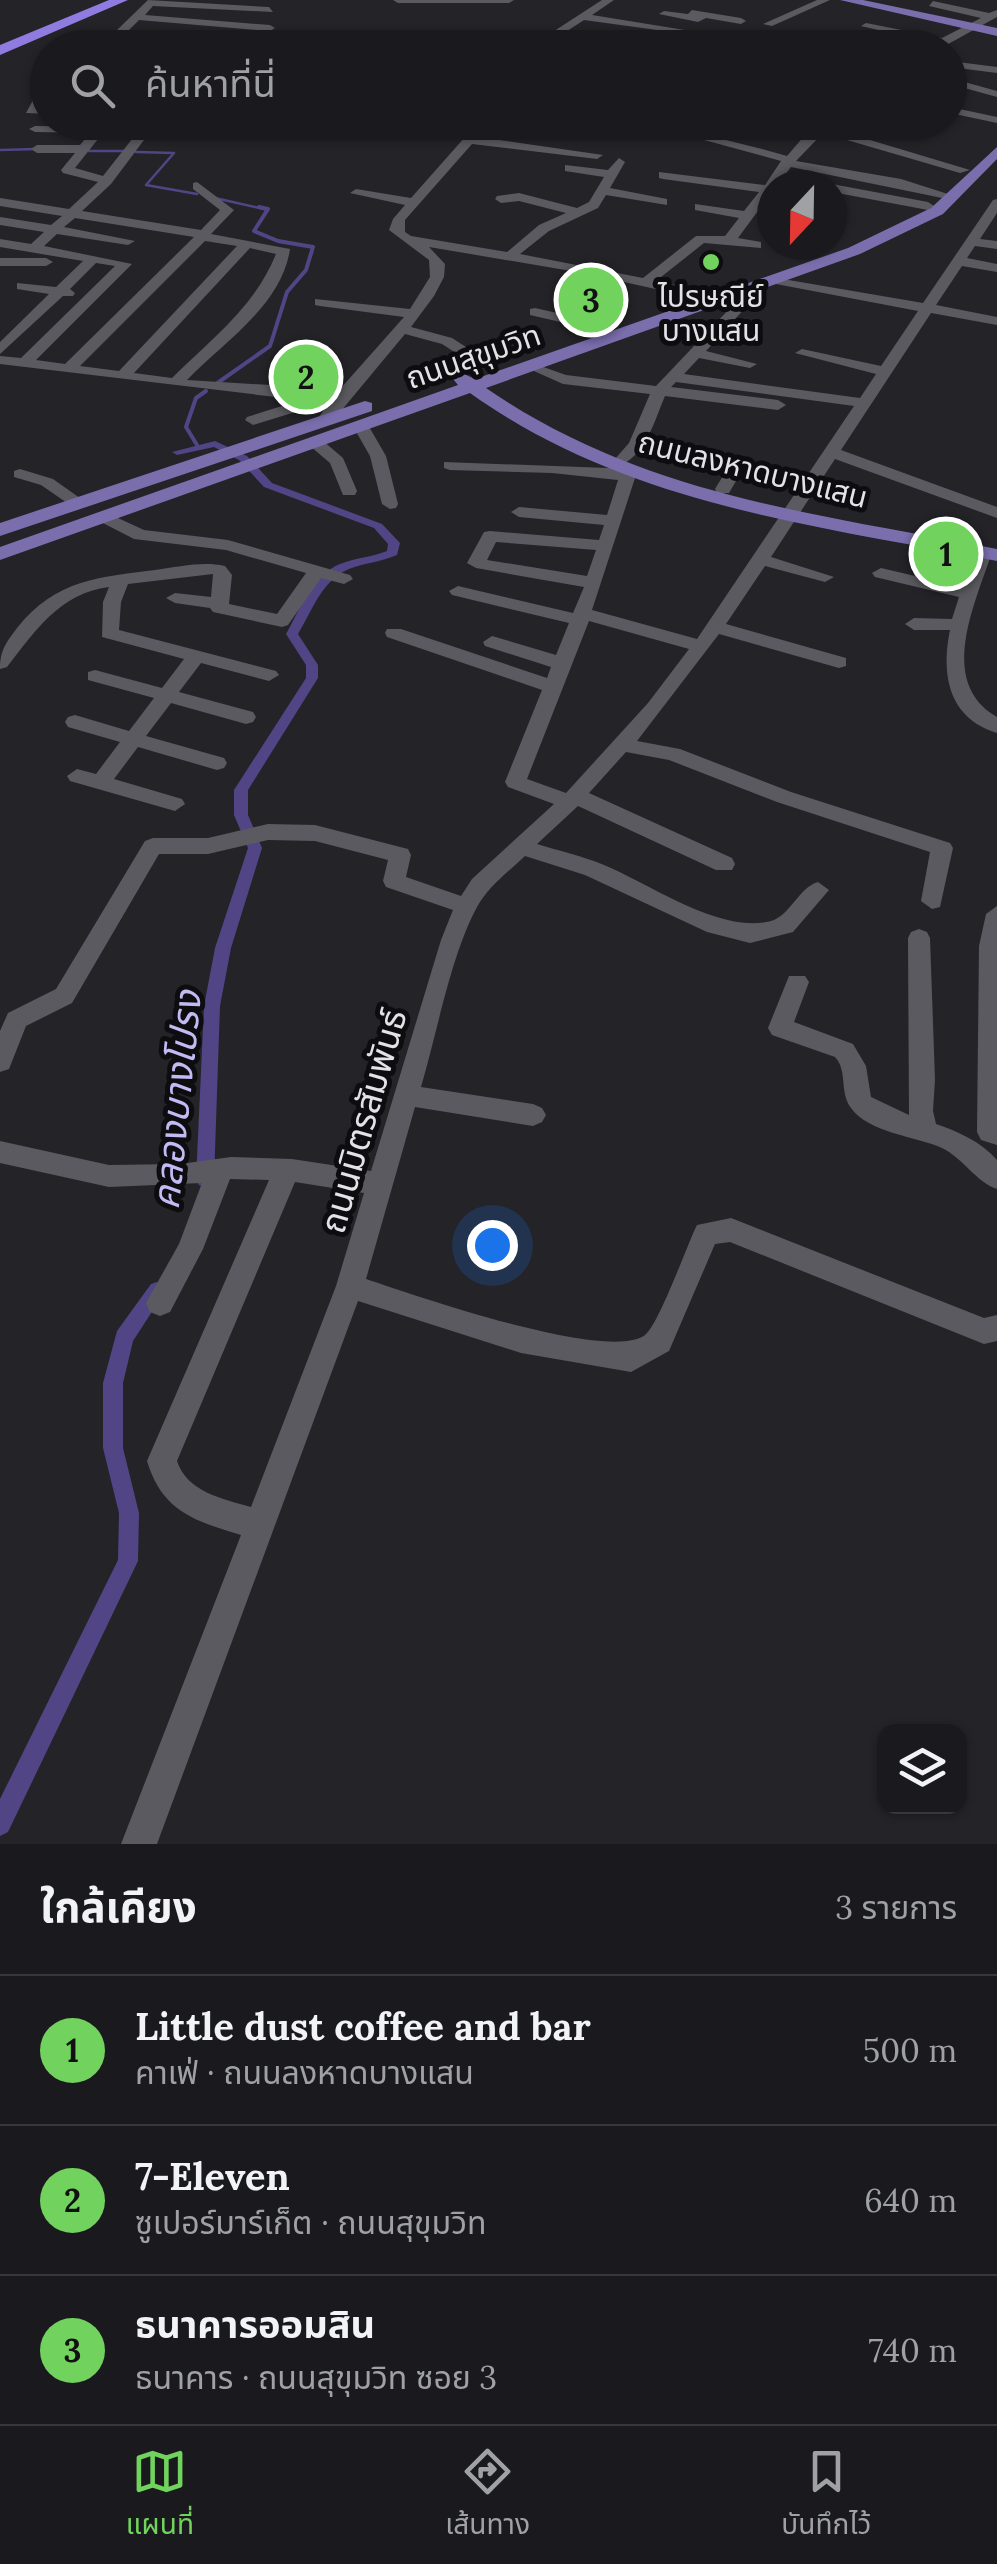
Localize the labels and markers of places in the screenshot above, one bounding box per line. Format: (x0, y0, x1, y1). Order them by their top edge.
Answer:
marker: ไปรษณีย์ บางแสน (700, 251, 722, 273)
pin: 3 (558, 262, 624, 338)
place label: ไปรษณีย์ บางแสน (657, 277, 764, 349)
pin: 2 (274, 340, 338, 414)
pin: 1 (914, 516, 978, 592)

